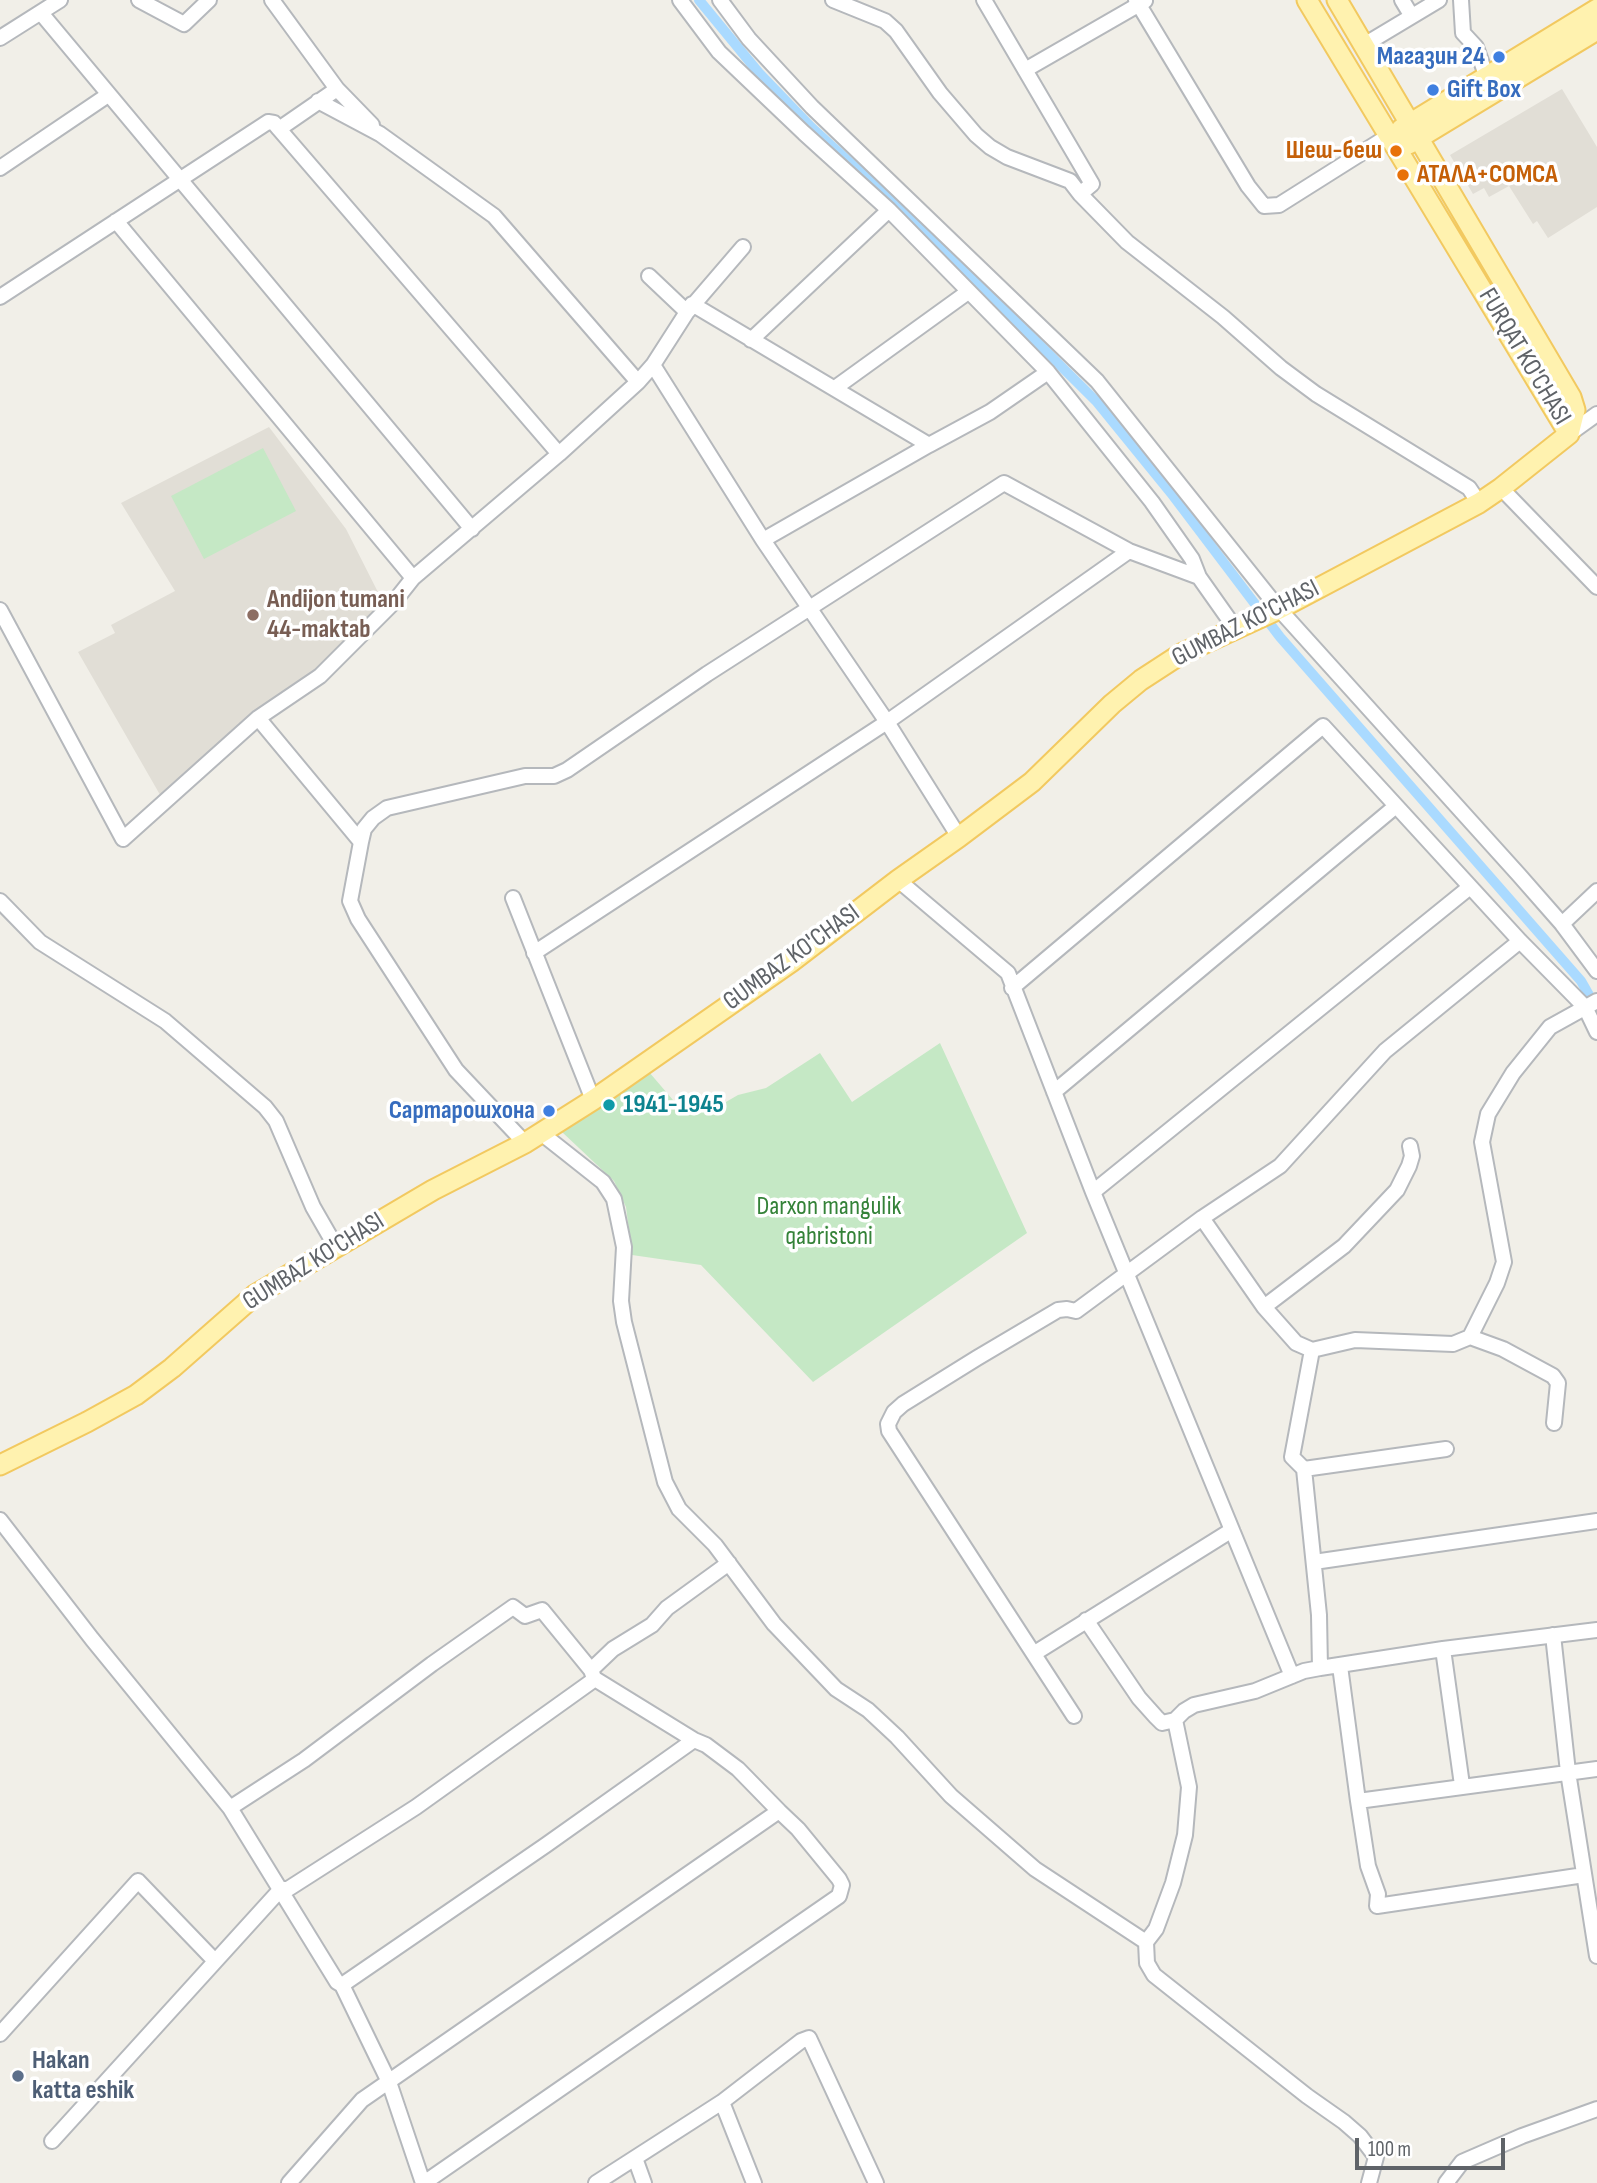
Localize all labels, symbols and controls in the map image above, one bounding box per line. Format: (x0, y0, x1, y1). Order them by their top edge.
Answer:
place label: Магазин 24 (1377, 41, 1485, 73)
marker: Магазин 24 (1491, 49, 1507, 65)
place label: Gift Box (1447, 74, 1521, 106)
marker: Gift Box (1425, 82, 1441, 98)
place label: Шеш-беш (1286, 135, 1382, 167)
marker: Шеш-беш (1388, 143, 1404, 159)
place label: АТАЛА+СОМСА (1417, 159, 1558, 191)
marker: АТАЛА+СОМСА (1395, 167, 1411, 183)
street label: FURQAT KO'CHASI (1471, 283, 1577, 431)
street label: GUMBAZ KO'CHASI (1167, 574, 1325, 674)
place label: Andijon tumani 44-maktab (267, 584, 405, 646)
marker: Andijon tumani 44-maktab (245, 607, 261, 623)
street label: GUMBAZ KO'CHASI (718, 898, 866, 1018)
place label: 1941-1945 (623, 1089, 724, 1121)
place label: Сартарошхона (389, 1095, 535, 1127)
marker: 1941-1945 (601, 1097, 617, 1113)
marker: Сартарошхона (541, 1103, 557, 1119)
park label: Darxon mangulik qabristoni (757, 1191, 901, 1252)
street label: GUMBAZ KO'CHASI (238, 1206, 390, 1318)
place label: Hakan katta eshik (32, 2045, 134, 2106)
marker: Hakan katta eshik (10, 2068, 26, 2084)
scale bar (1359, 2124, 1510, 2168)
text: 100 m (1368, 2137, 1411, 2162)

